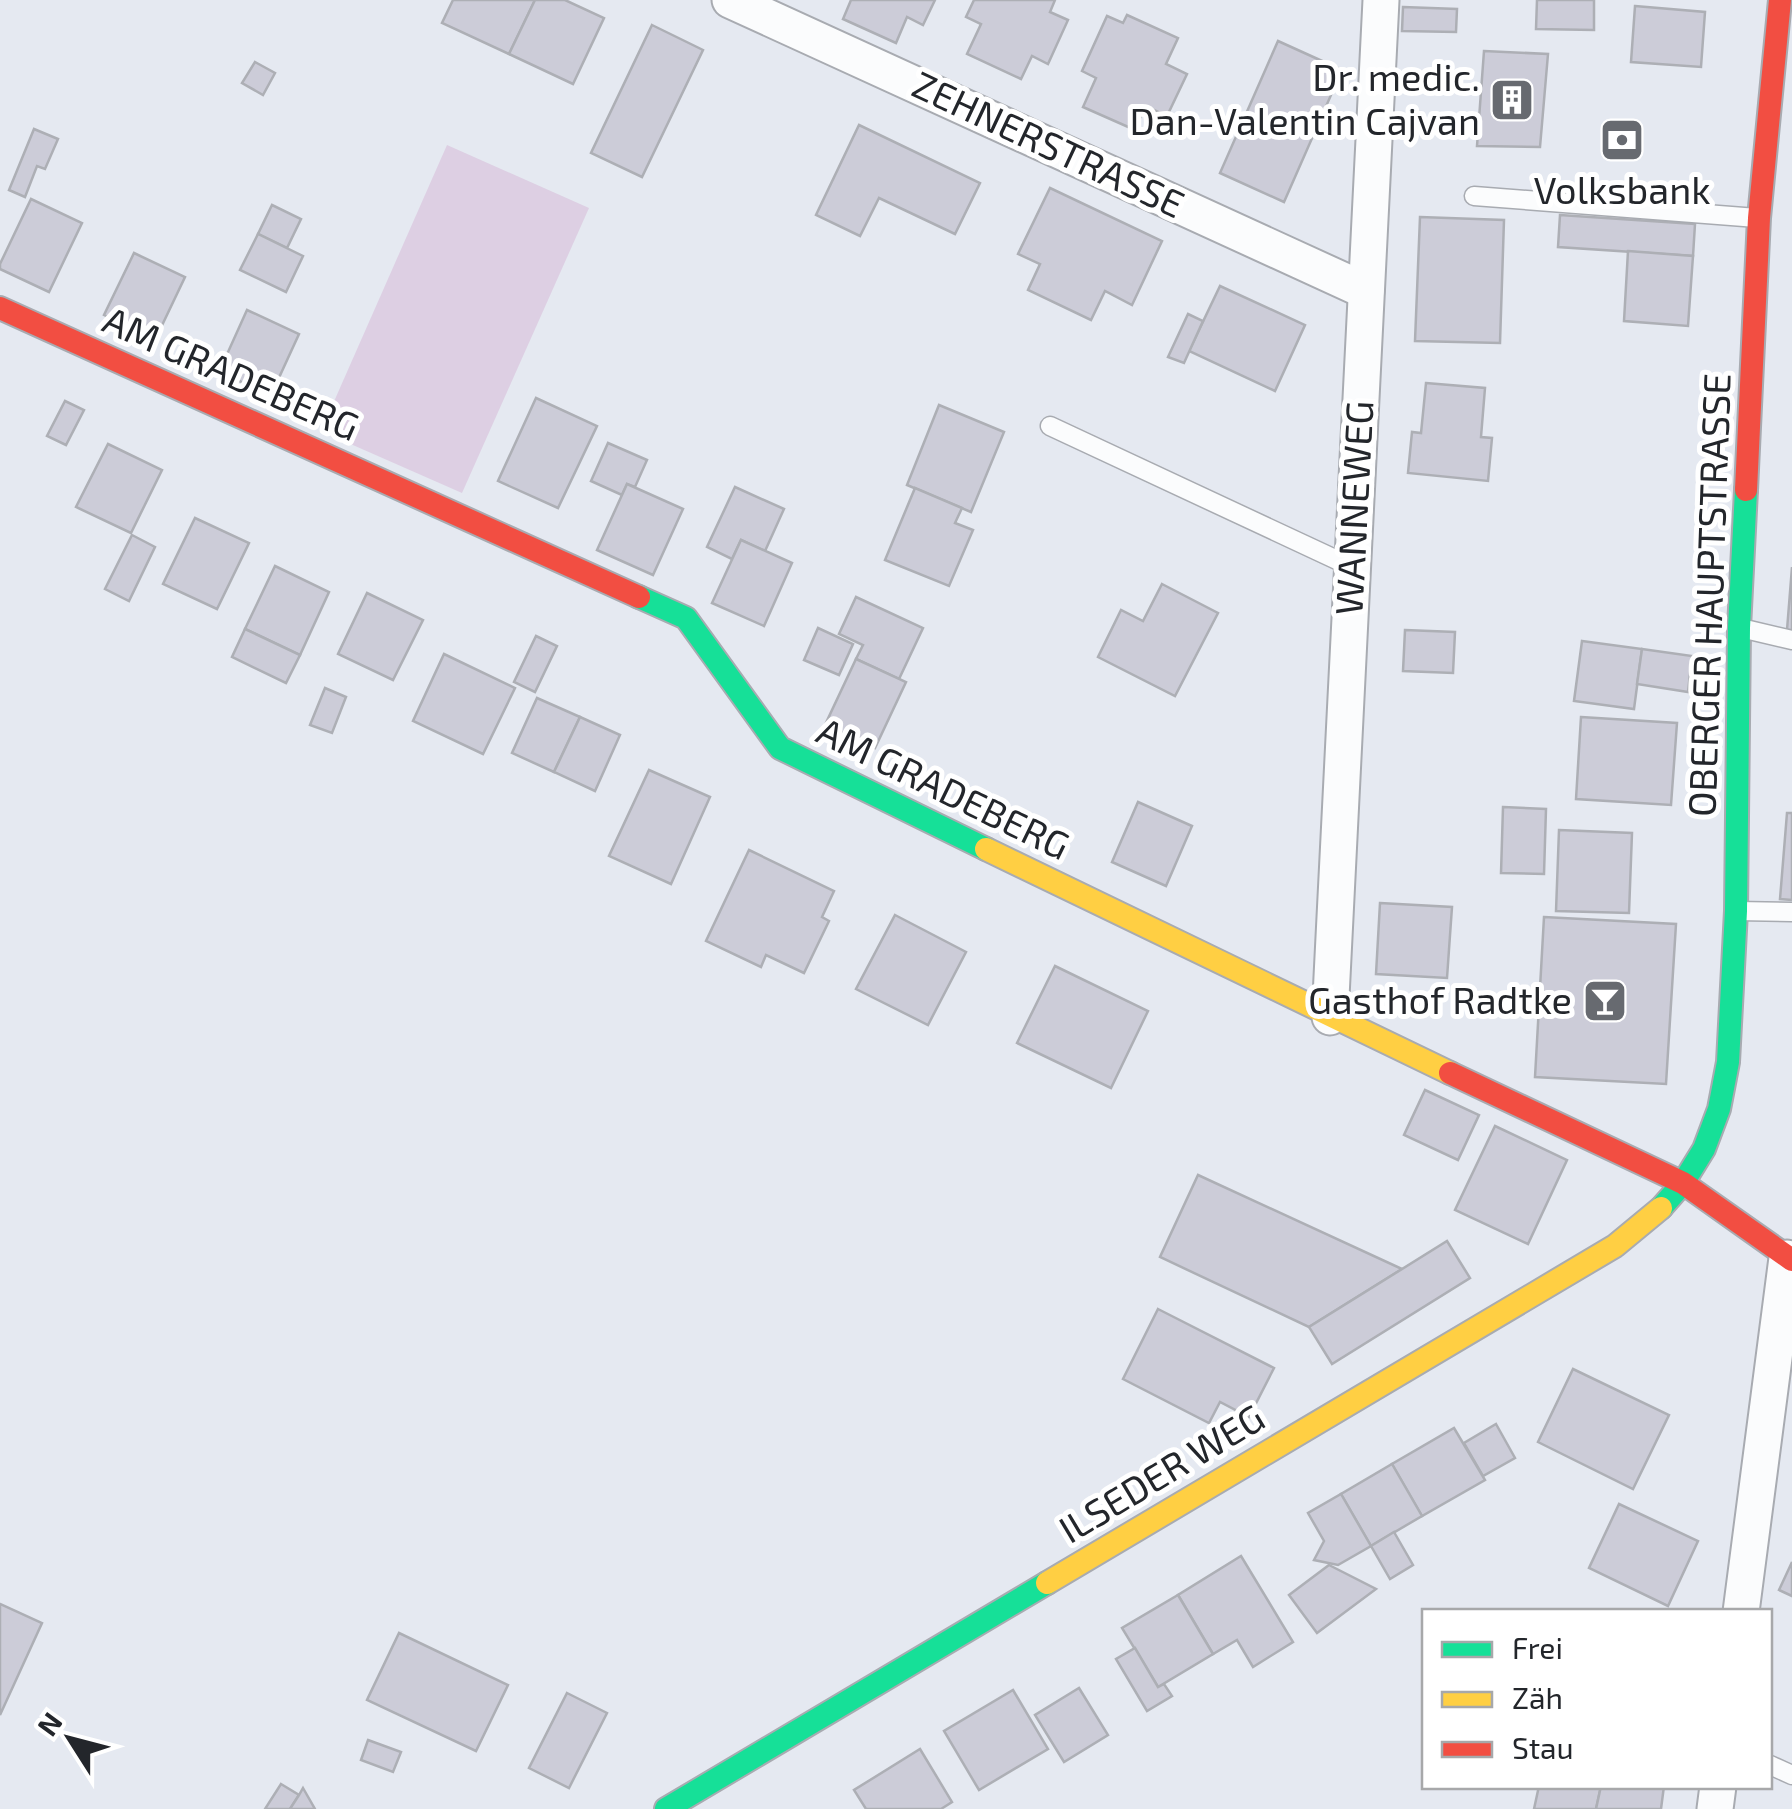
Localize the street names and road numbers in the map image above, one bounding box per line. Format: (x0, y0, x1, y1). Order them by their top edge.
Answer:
street label: ZEHNERSTRASSE (906, 60, 1192, 226)
street label: AM GRADEBERG (97, 295, 367, 449)
street label: OBERGER HAUPTSTRASSE (1677, 372, 1739, 818)
street label: WANNEWEG (1324, 400, 1382, 616)
street label: AM GRADEBERG (810, 706, 1078, 868)
street label: ILSEDER WEG (1050, 1393, 1272, 1551)

